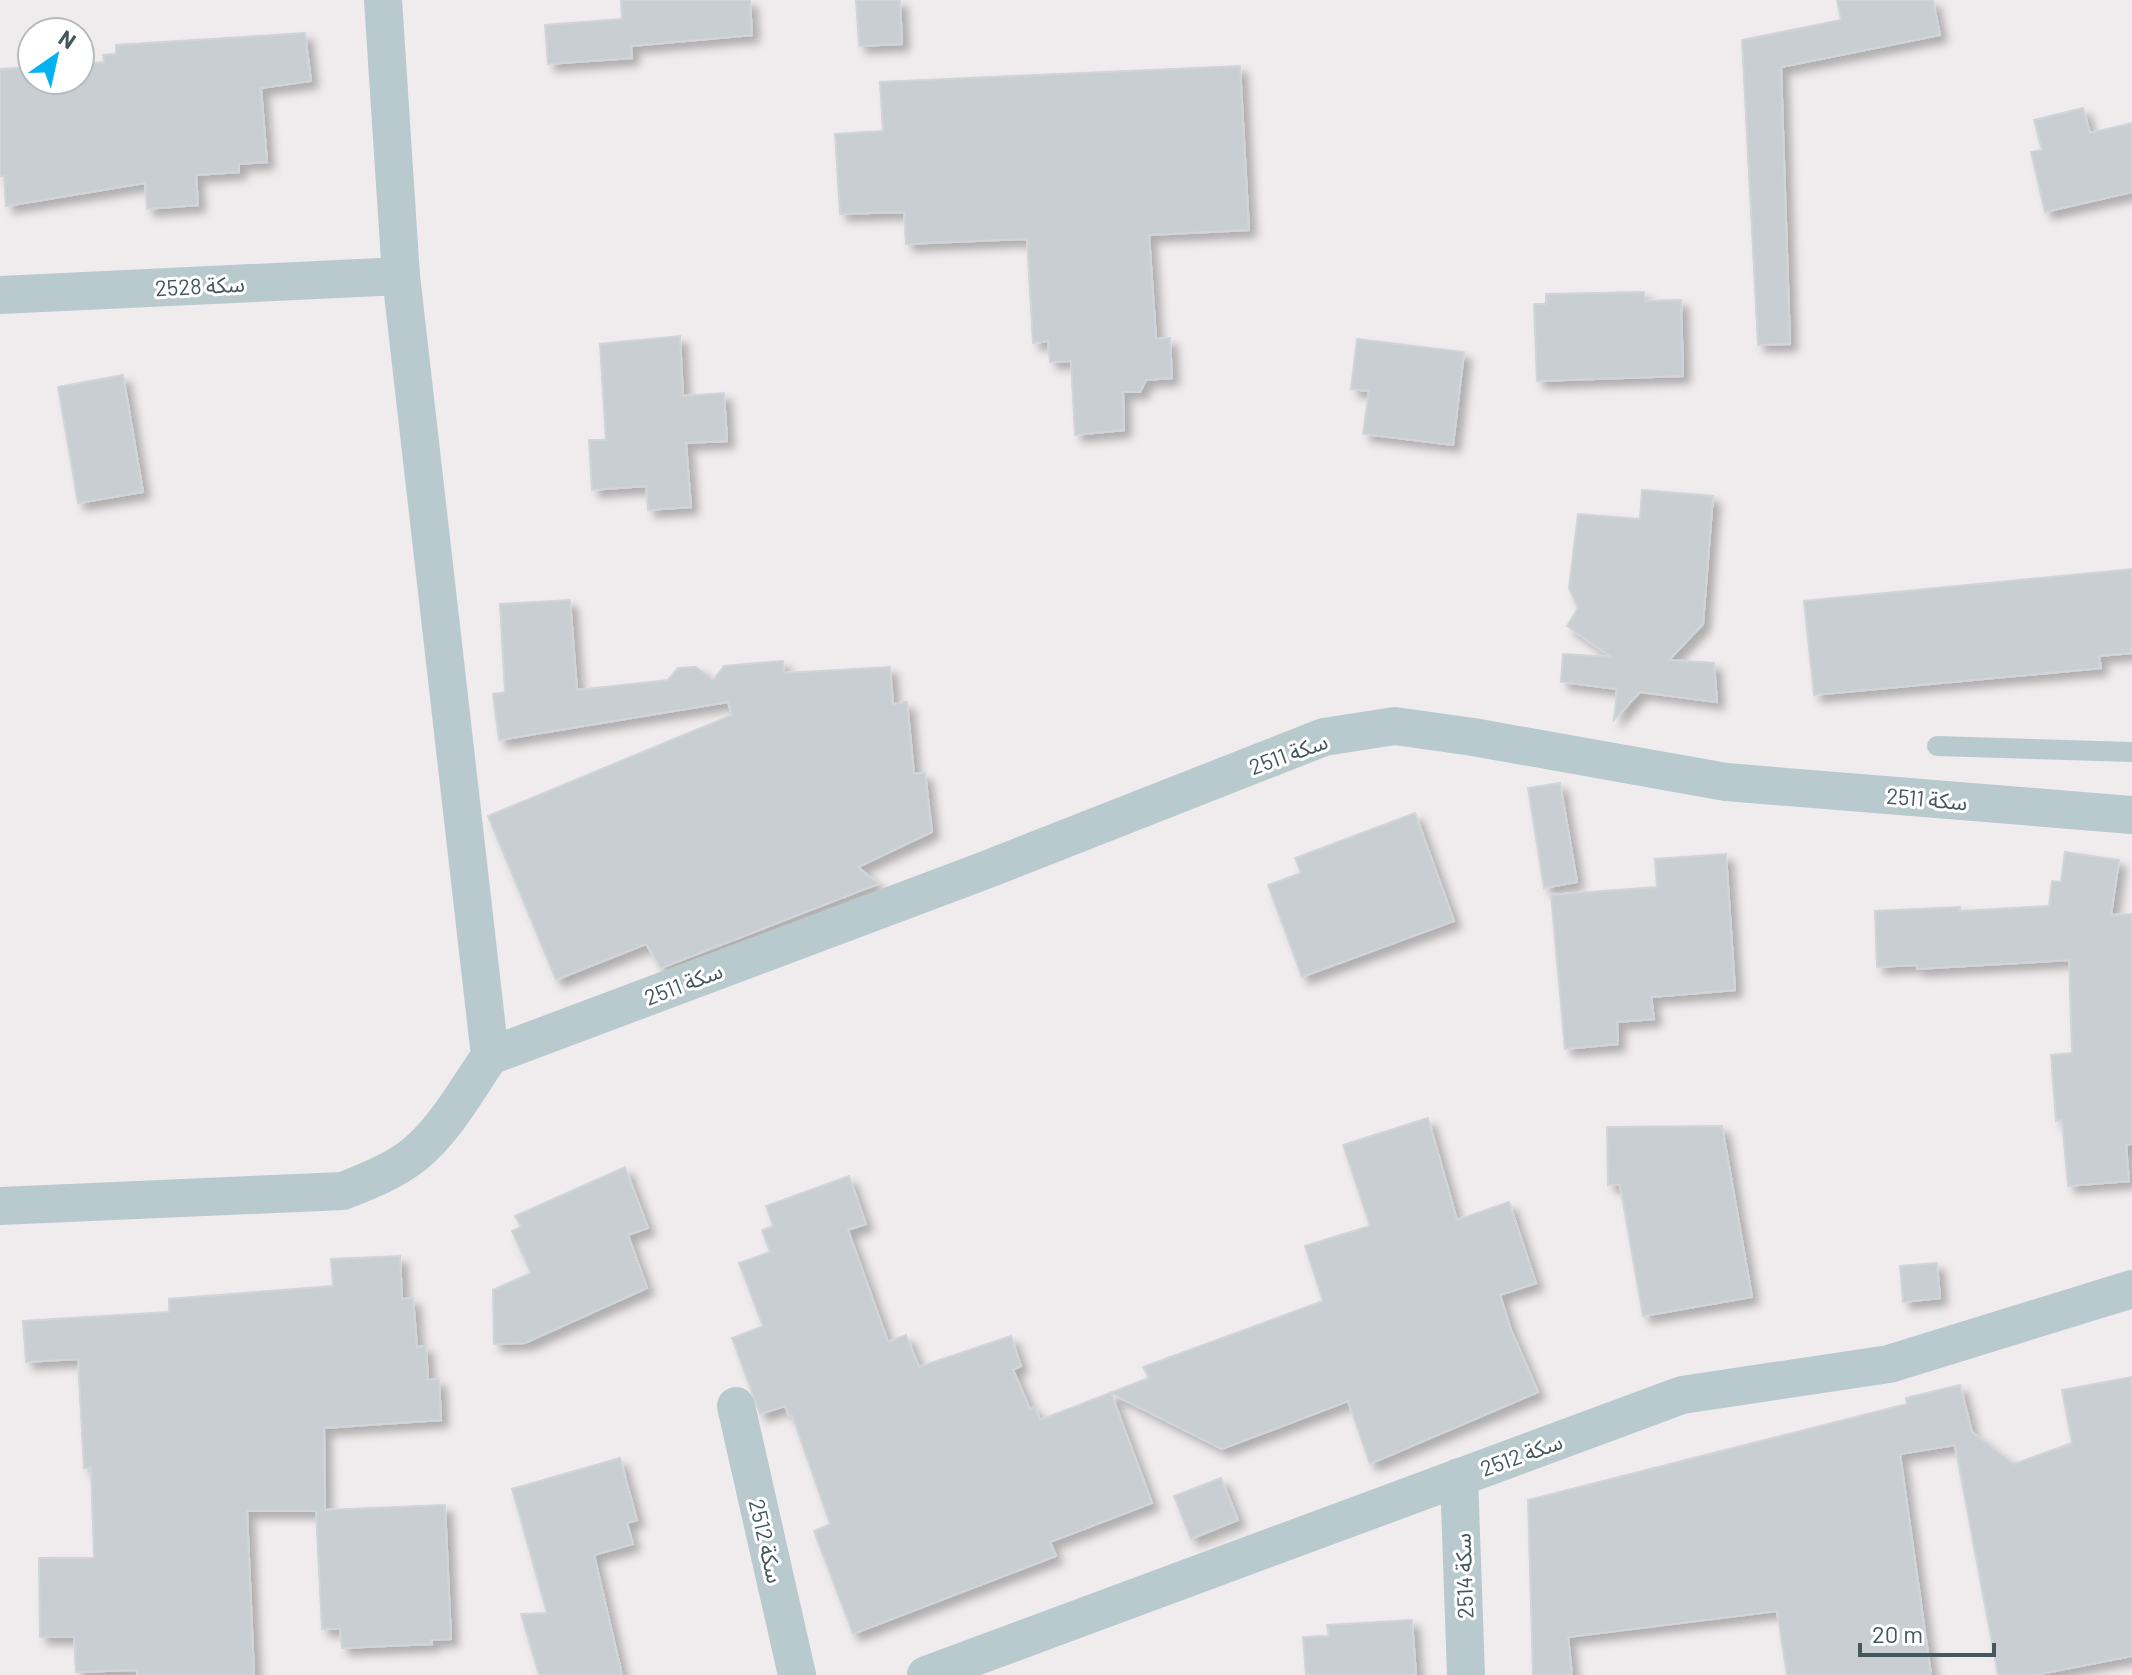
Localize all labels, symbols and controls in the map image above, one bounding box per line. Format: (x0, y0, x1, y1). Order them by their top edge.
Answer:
north arrow (16, 16, 96, 96)
text: N (54, 24, 81, 53)
street label: سكة 2528 (154, 270, 246, 300)
street label: سكة 2511 (1245, 727, 1331, 779)
street label: سكة 2511 (1885, 781, 1969, 815)
street label: سكة 2511 (640, 956, 726, 1010)
street label: سكة 2512 (1476, 1427, 1566, 1481)
street label: سكة 2512 (745, 1496, 789, 1586)
street label: سكة 2514 (1449, 1533, 1477, 1619)
scale bar (1860, 1607, 1994, 1657)
text: 20 m (1872, 1619, 1923, 1648)

